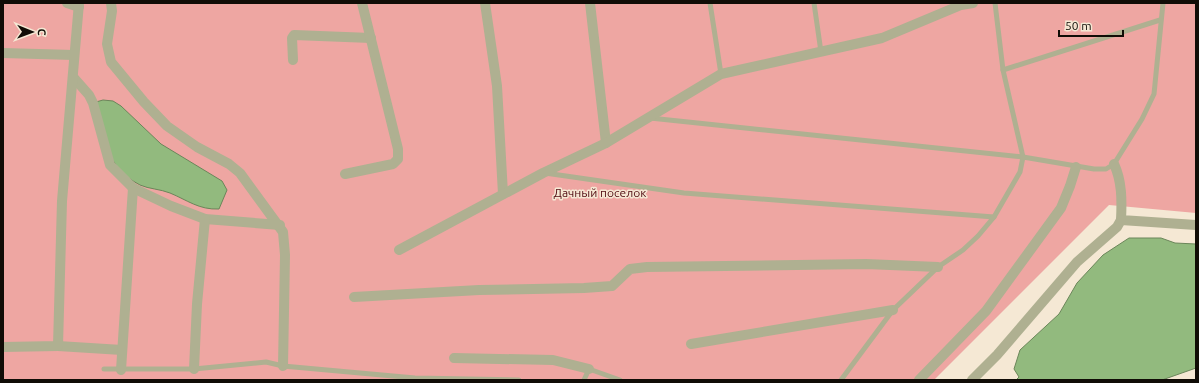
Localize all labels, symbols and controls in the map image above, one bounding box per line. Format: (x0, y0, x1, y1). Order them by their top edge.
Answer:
north arrow (12, 12, 52, 52)
scale bar (1059, 12, 1123, 38)
text: 50 m (1065, 19, 1092, 32)
text: С (36, 29, 48, 36)
park label: Дачный поселок (554, 186, 646, 199)

